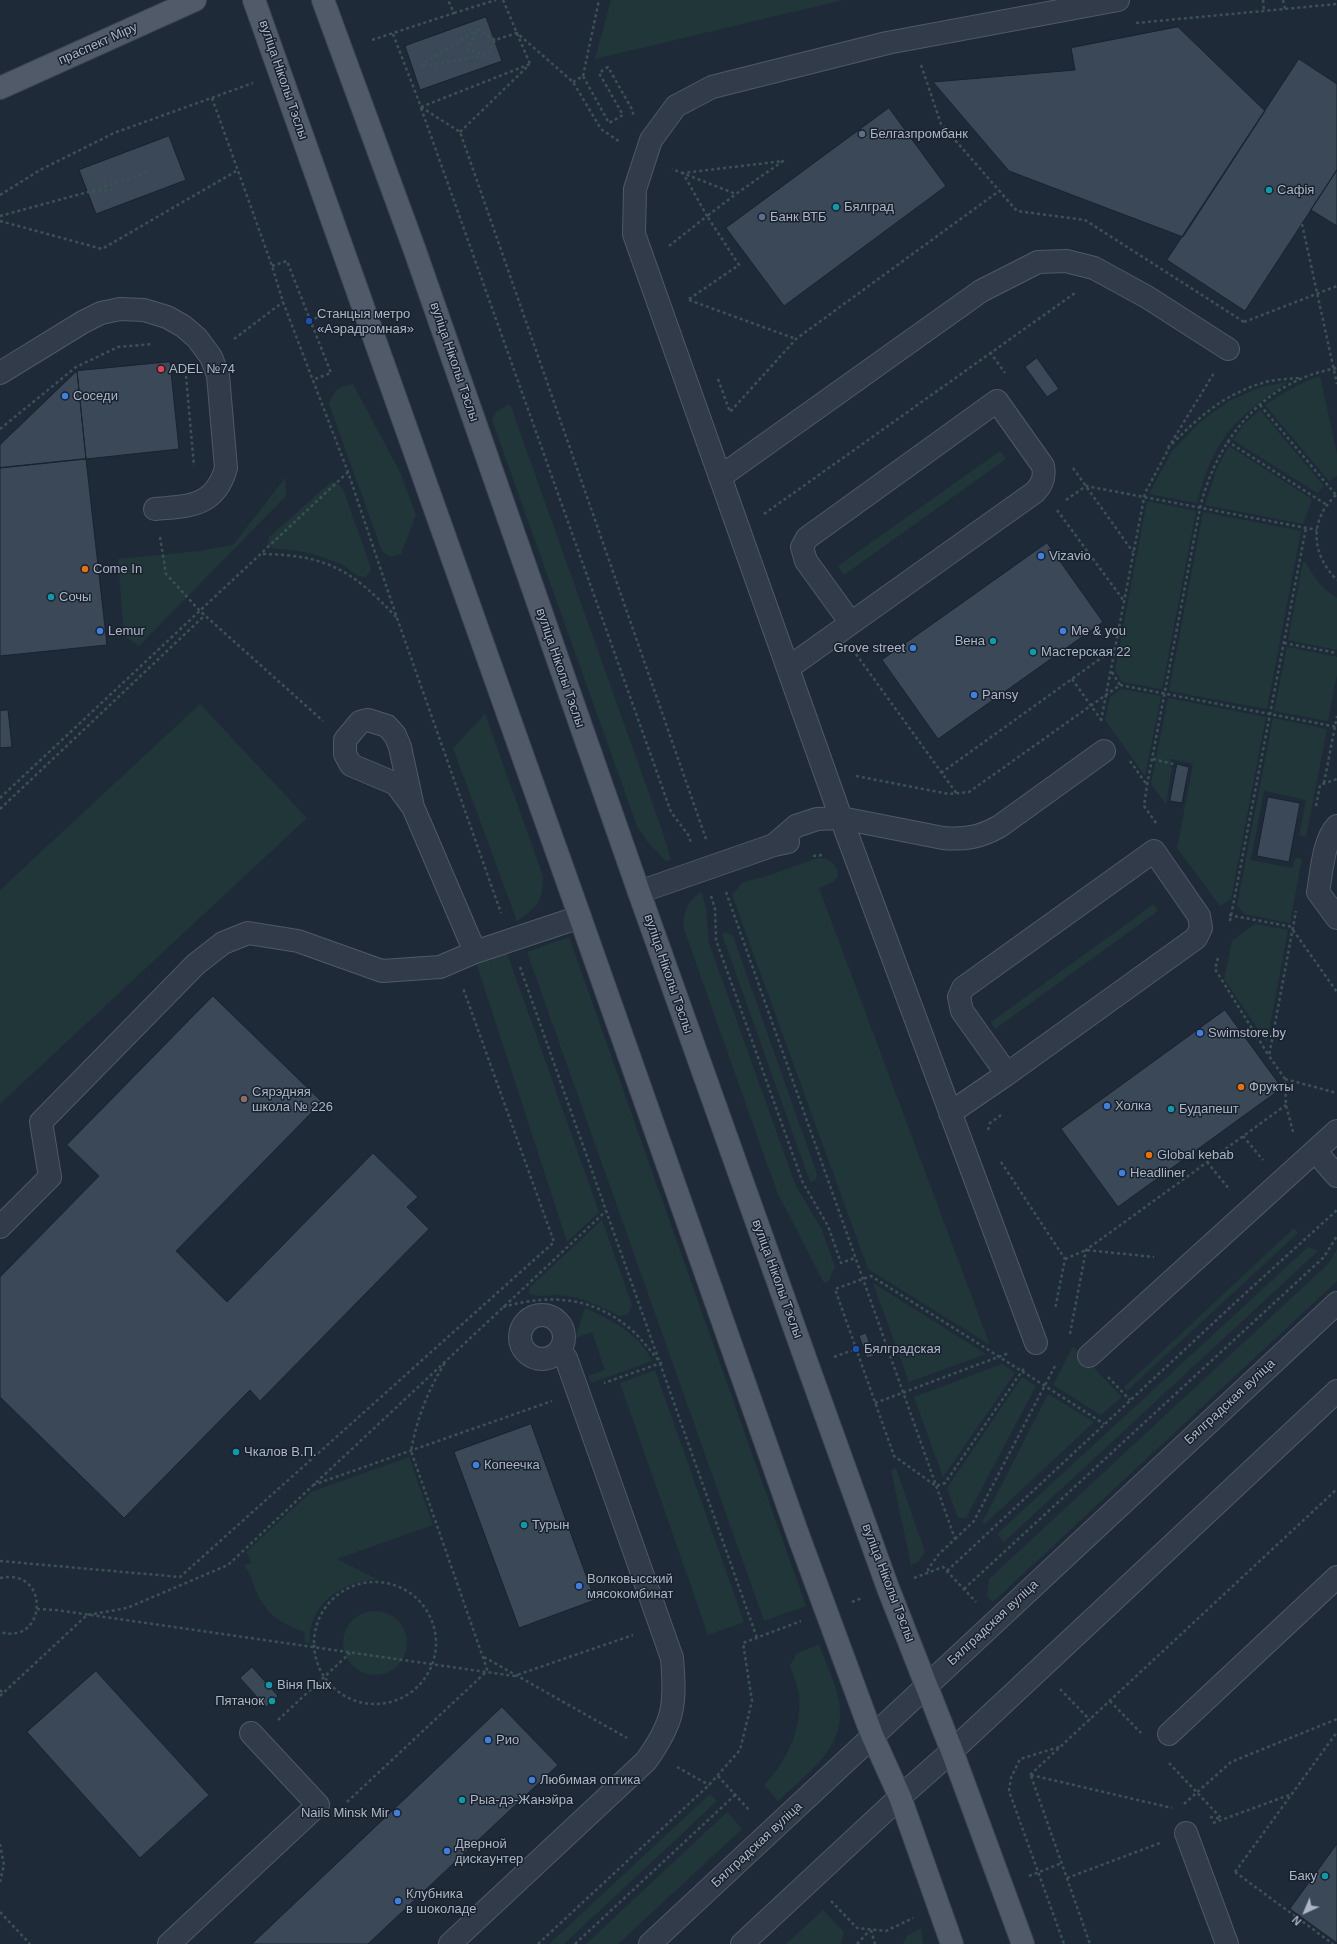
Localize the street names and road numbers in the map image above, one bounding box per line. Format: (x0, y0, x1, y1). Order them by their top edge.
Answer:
street label: вуліца Ніколы Тэслы (255, 18, 311, 142)
street label: праспект Міру (56, 20, 140, 68)
street label: вуліца Ніколы Тэслы (426, 300, 482, 424)
street label: вуліца Ніколы Тэслы (532, 606, 588, 730)
street label: вуліца Ніколы Тэслы (640, 912, 696, 1036)
street label: вуліца Ніколы Тэслы (748, 1218, 806, 1340)
street label: Бялградская вуліца (1181, 1356, 1279, 1448)
street label: вуліца Ніколы Тэслы (858, 1522, 918, 1644)
street label: Бялградская вуліца (944, 1577, 1042, 1669)
street label: Бялградская вуліца (708, 1799, 806, 1891)

